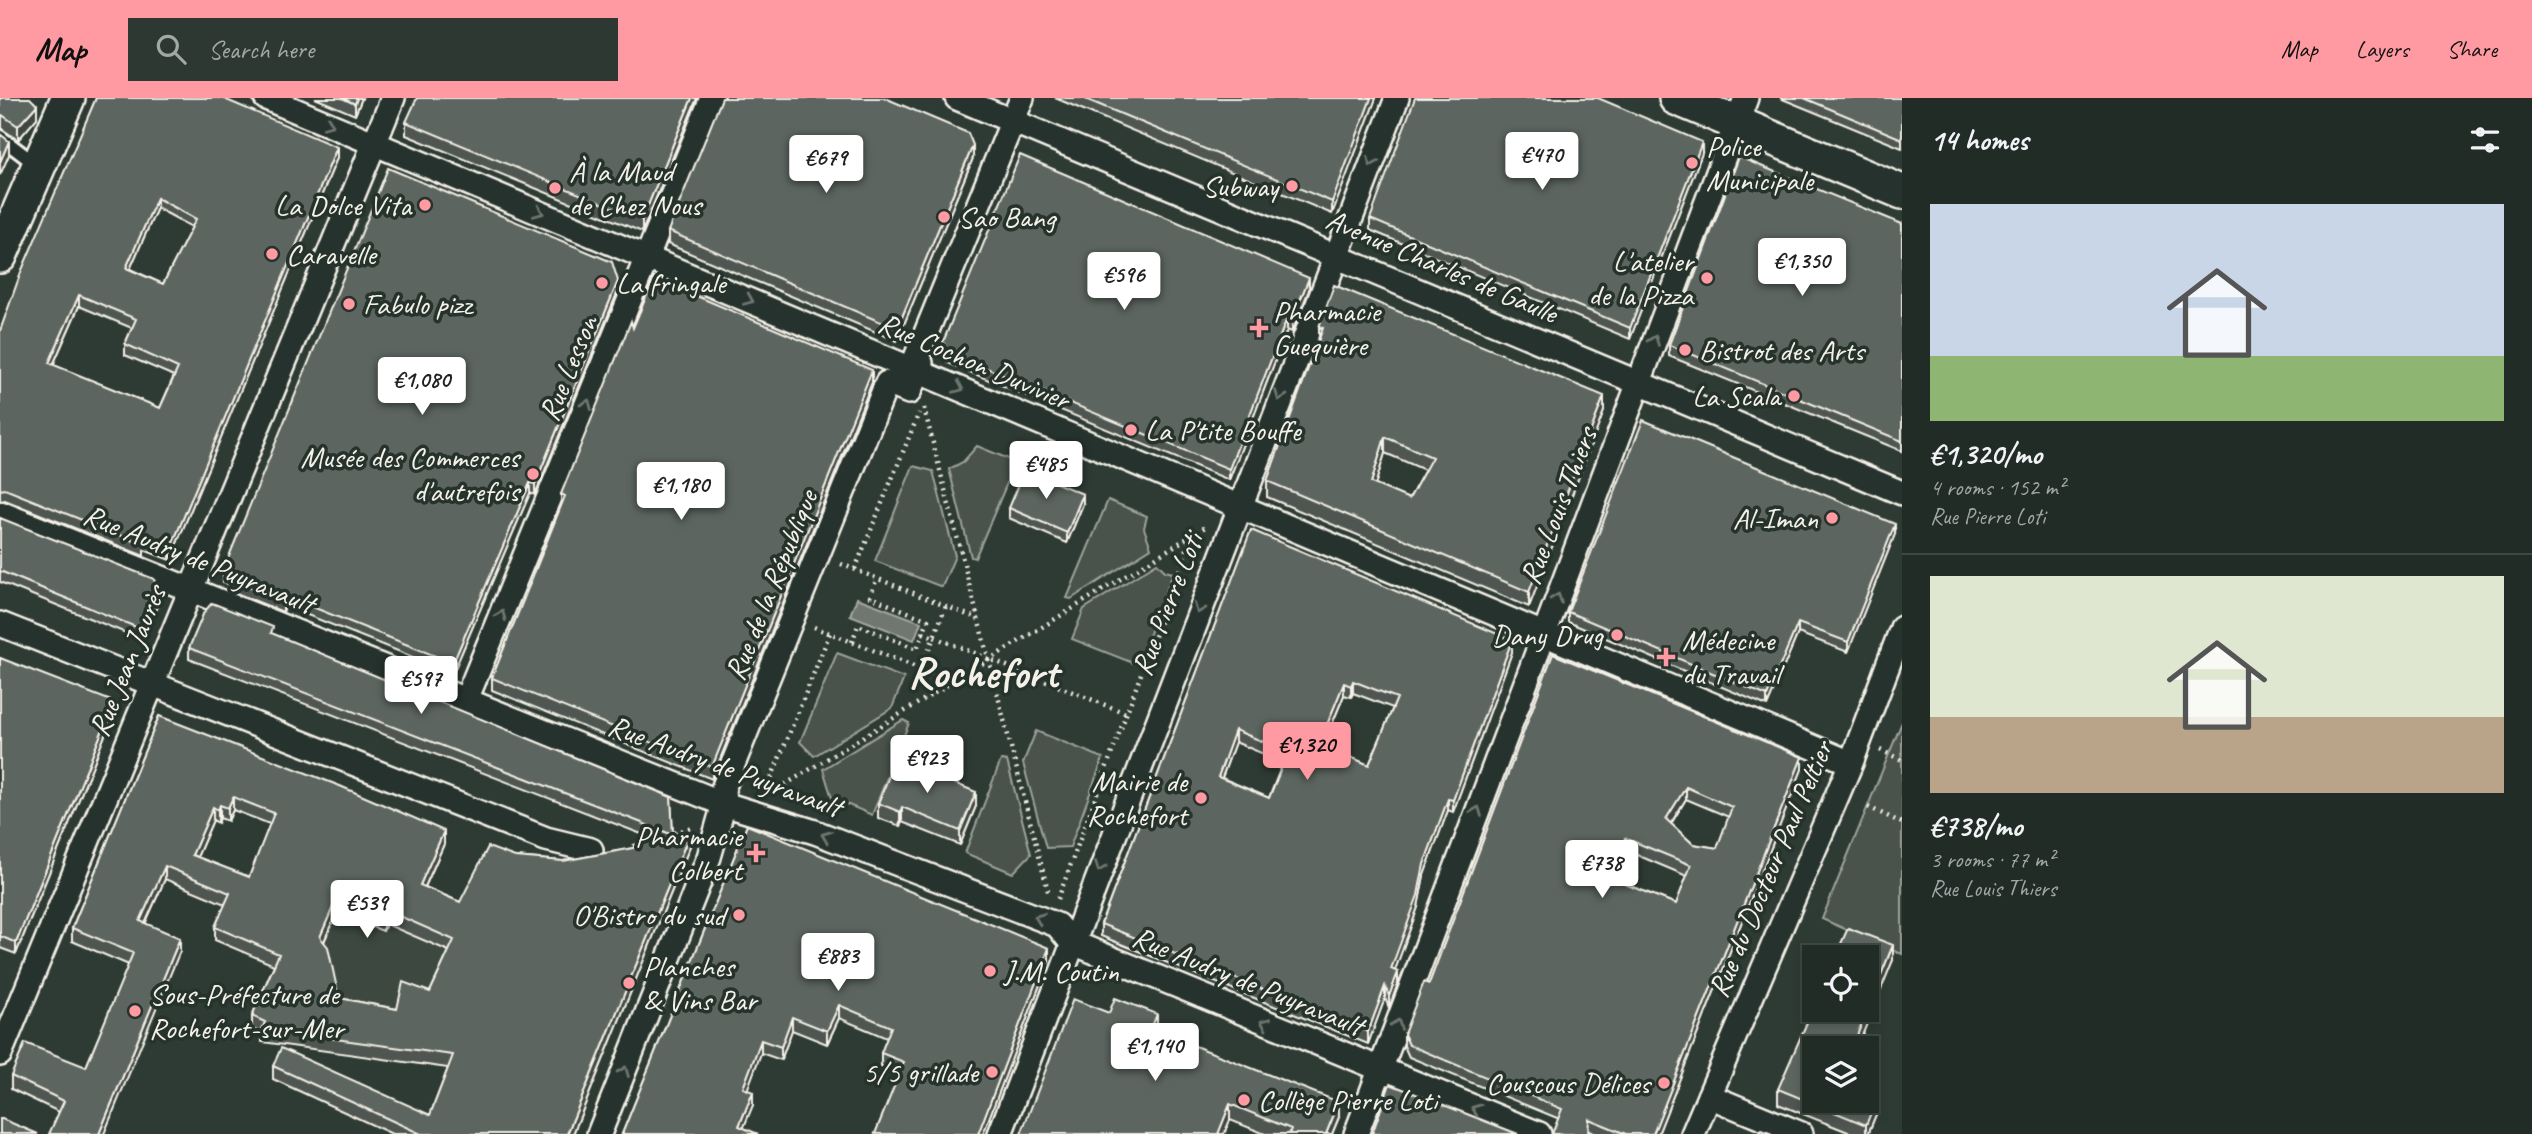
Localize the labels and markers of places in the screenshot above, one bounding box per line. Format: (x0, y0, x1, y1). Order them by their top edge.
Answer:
place label: Police Municipale (1706, 127, 1815, 199)
pin: €470 (1501, 132, 1583, 192)
pin: €679 (785, 136, 867, 195)
place label: À la Maud de Chez Nous (569, 152, 704, 224)
marker: Police Municipale (1684, 155, 1700, 171)
place label: Subway (1202, 167, 1281, 205)
marker: Subway (1284, 178, 1300, 194)
marker: À la Maud de Chez Nous (547, 180, 563, 196)
place label: La Dolce Vita (275, 186, 413, 224)
marker: La Dolce Vita (417, 197, 433, 213)
place label: Sao Bang (958, 198, 1057, 236)
marker: Sao Bang (936, 209, 952, 225)
place label: Caravelle (286, 235, 378, 273)
pin: €1,350 (1745, 238, 1859, 298)
place label: L'atelier de la Pizza (1588, 242, 1695, 314)
marker: Caravelle (264, 246, 280, 262)
pin: €596 (1083, 252, 1165, 312)
place label: La fringale (616, 264, 728, 302)
marker: L'atelier de la Pizza (1699, 270, 1715, 286)
marker: La fringale (594, 275, 610, 291)
place label: Fabulo pizz (363, 285, 474, 323)
place label: Pharmacie Guequière (1273, 292, 1382, 364)
marker: Fabulo pizz (341, 296, 357, 312)
marker: Pharmacie Guequière (1251, 320, 1267, 336)
place label: Bistrot des Arts (1699, 331, 1867, 369)
marker: Bistrot des Arts (1677, 342, 1693, 358)
pin: €1,080 (365, 358, 479, 417)
place label: La Scala (1692, 377, 1783, 415)
marker: La Scala (1786, 388, 1802, 404)
place label: La P'tite Bouffe (1145, 411, 1303, 449)
marker: La P'tite Bouffe (1123, 422, 1139, 438)
place label: Musée des Commerces d'autrefois (301, 438, 522, 510)
pin: €485 (1005, 442, 1087, 501)
pin: €1,180 (624, 462, 738, 522)
marker: Musée des Commerces d'autrefois (525, 466, 541, 482)
place label: Al-Iman (1733, 499, 1818, 537)
marker: Al-Iman (1824, 510, 1840, 526)
place label: Dany Drug (1492, 616, 1604, 654)
place label: Médecine du Travail (1682, 621, 1785, 693)
marker: Dany Drug (1609, 627, 1625, 643)
marker: Médecine du Travail (1656, 647, 1676, 667)
pin: €597 (380, 656, 462, 716)
pin: €1,320 (1250, 722, 1364, 782)
pin: €923 (886, 736, 968, 795)
place label: Mairie de Rochefort (1087, 762, 1190, 834)
marker: Mairie de Rochefort (1193, 790, 1209, 806)
place label: Pharmacie Colbert (635, 817, 745, 889)
pin: €738 (1561, 840, 1643, 900)
marker: Pharmacie Colbert (748, 845, 764, 861)
pin: €539 (326, 880, 408, 940)
place label: O'Bistro du sud (573, 896, 729, 934)
marker: O'Bistro du sud (731, 907, 747, 923)
pin: €883 (797, 934, 879, 993)
place label: Planches & Vins Bar (643, 947, 759, 1019)
place label: J.M. Coutin (1002, 952, 1119, 990)
marker: J.M. Coutin (982, 963, 998, 979)
place label: Sous-Préfecture de Rochefort-sur-Mer (149, 975, 347, 1047)
marker: Planches & Vins Bar (621, 975, 637, 991)
marker: Sous-Préfecture de Rochefort-sur-Mer (127, 1003, 143, 1019)
pin: €1,140 (1098, 1024, 1212, 1083)
place label: 5/5 grillade (863, 1053, 980, 1091)
marker: 5/5 grillade (984, 1064, 1000, 1080)
place label: Couscous Délices (1486, 1064, 1653, 1102)
marker: Couscous Délices (1656, 1075, 1672, 1091)
place label: Collège Pierre Loti (1258, 1081, 1440, 1119)
marker: Collège Pierre Loti (1236, 1092, 1252, 1108)

